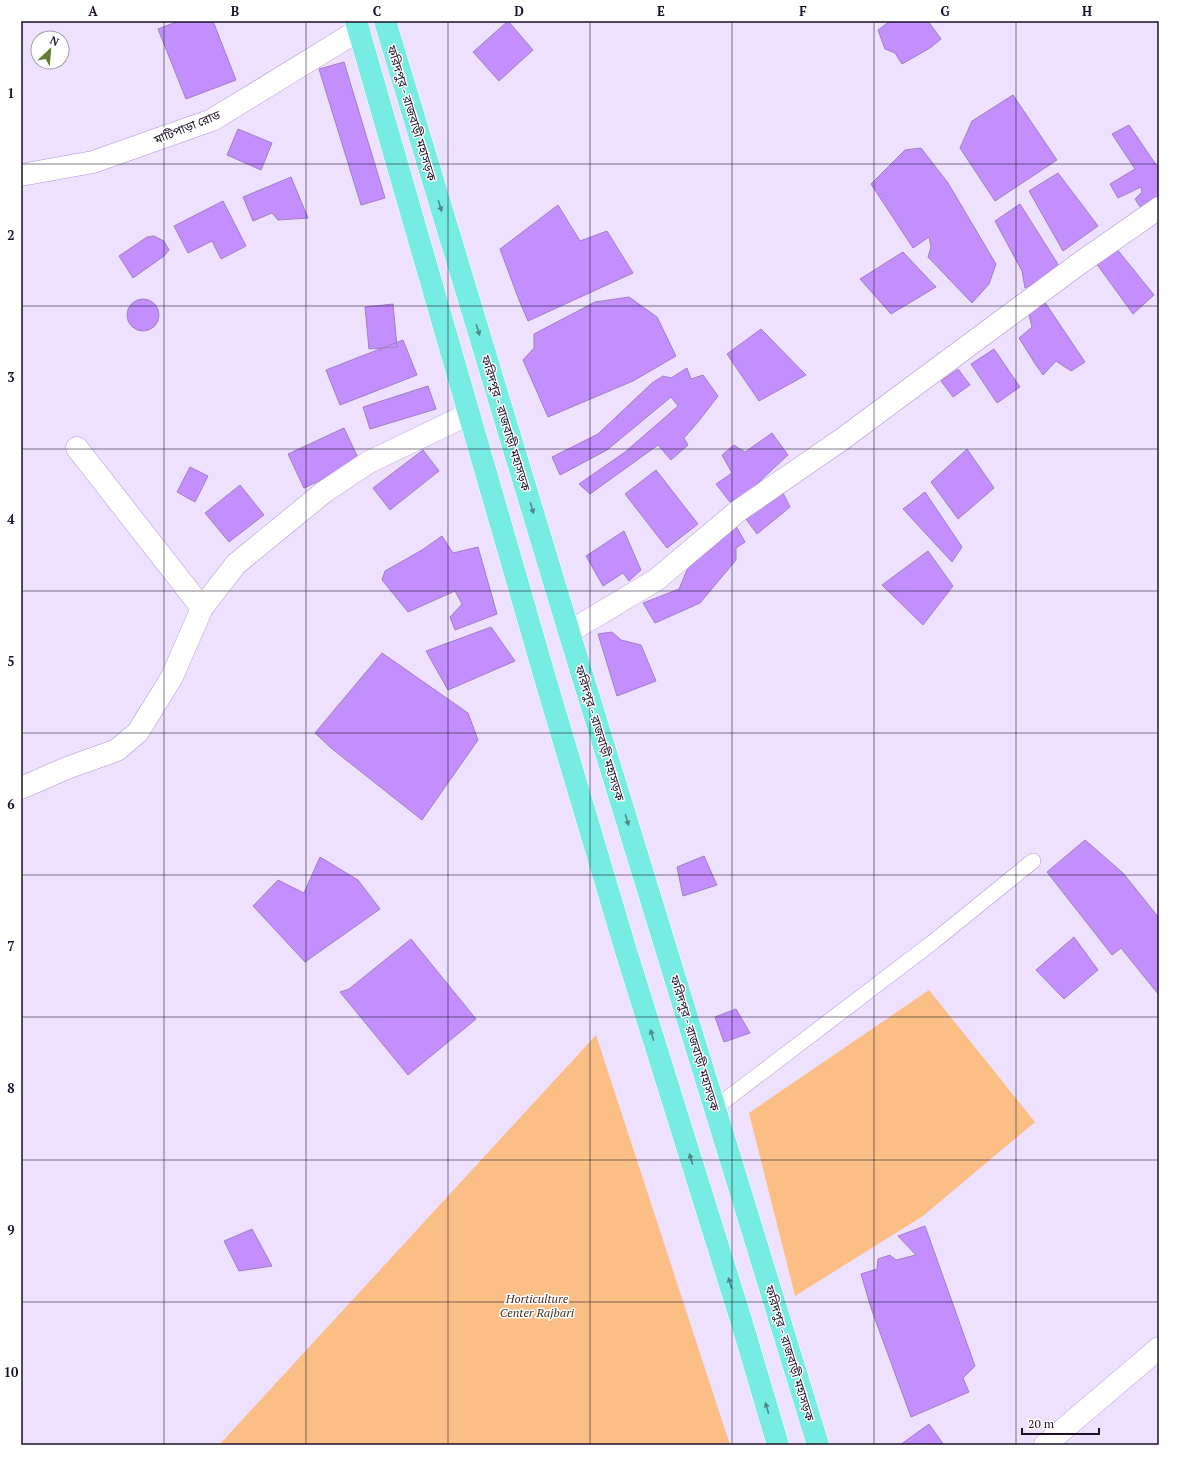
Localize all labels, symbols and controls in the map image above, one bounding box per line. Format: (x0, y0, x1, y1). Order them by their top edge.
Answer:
text: A (88, 2, 98, 20)
text: B (231, 2, 239, 20)
text: C (373, 2, 381, 20)
text: D (514, 2, 524, 20)
text: E (657, 2, 665, 20)
text: F (799, 2, 807, 20)
text: G (940, 2, 950, 20)
text: H (1082, 2, 1092, 20)
north arrow (30, 30, 70, 70)
text: N (48, 33, 62, 49)
street label: ফরিদপুর - রাজবাড়ী মহাসড়ক (383, 42, 440, 183)
text: 1 (7, 84, 15, 102)
street label: মাটিপাড়া রোড (151, 107, 223, 147)
one-way arrow (437, 200, 443, 212)
text: 2 (7, 226, 15, 244)
one-way arrow (475, 324, 481, 336)
street label: ফরিদপুর - রাজবাড়ী মহাসড়ক (477, 352, 534, 493)
text: 3 (7, 368, 15, 386)
one-way arrow (529, 503, 535, 515)
text: 4 (7, 510, 15, 528)
text: 5 (7, 652, 15, 670)
street label: ফরিদপুর - রাজবাড়ী মহাসড়ক (571, 662, 628, 803)
text: 6 (7, 795, 15, 813)
one-way arrow (624, 814, 630, 826)
text: 7 (7, 937, 15, 955)
street label: ফরিদপুর - রাজবাড়ী মহাসড়ক (666, 972, 723, 1113)
one-way arrow (649, 1028, 655, 1040)
text: 8 (7, 1079, 15, 1097)
one-way arrow (688, 1153, 694, 1165)
text: 9 (7, 1221, 15, 1239)
one-way arrow (726, 1277, 732, 1289)
street label: ফরিদপুর - রাজবাড়ী মহাসড়ক (761, 1282, 818, 1423)
park label: Horticulture Center Rajbari (500, 1291, 575, 1320)
text: 10 (4, 1363, 19, 1381)
one-way arrow (764, 1401, 770, 1413)
scale bar (1022, 1410, 1099, 1436)
text: 20 m (1028, 1416, 1055, 1431)

